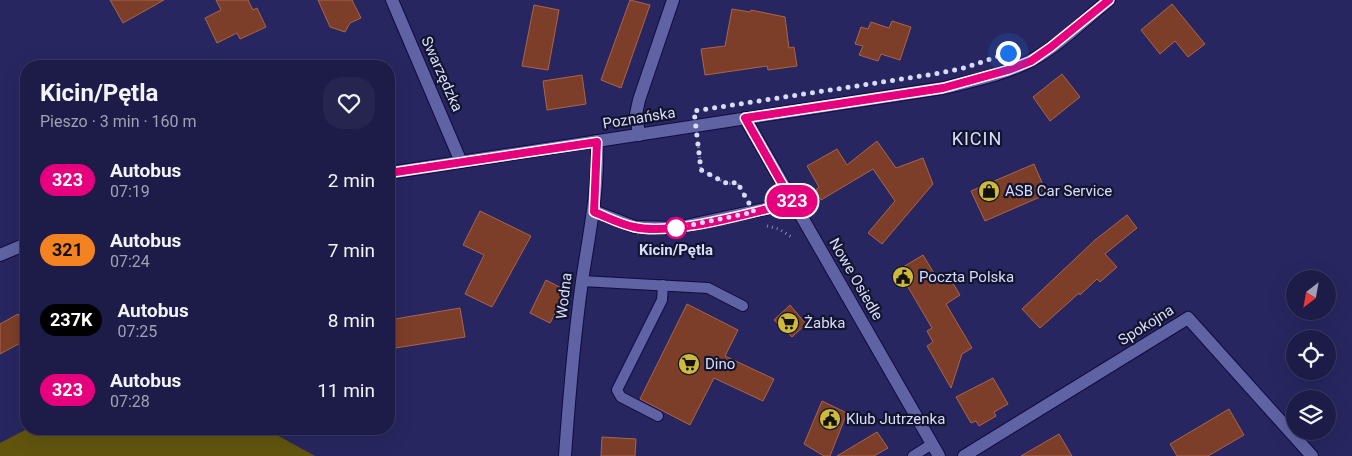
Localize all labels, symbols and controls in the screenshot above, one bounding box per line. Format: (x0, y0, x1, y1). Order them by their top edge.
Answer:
street label: Swarzędzka (417, 34, 467, 114)
your location (996, 41, 1021, 66)
button: heart (323, 77, 375, 129)
text: Kicin/Pętla (40, 79, 158, 107)
street label: Poznańska (601, 103, 677, 133)
text: Pieszo · 3 min · 160 m (40, 112, 197, 131)
district label: KICIN (952, 128, 1002, 149)
text: Autobus (110, 159, 181, 182)
text: 323 (52, 169, 83, 190)
text: 2 min (328, 169, 375, 192)
shop icon: ASB Car Service (977, 179, 1001, 203)
text: 07:19 (110, 182, 150, 201)
place label: ASB Car Service (1005, 182, 1112, 200)
line badge: 323 (763, 185, 821, 217)
text: 323 (777, 190, 807, 211)
marker: Kicin/Pętla (665, 217, 687, 239)
text: Autobus (110, 229, 181, 252)
street label: Nowe Osiedle (825, 235, 887, 323)
text: 321 (52, 239, 83, 260)
text: 7 min (328, 239, 375, 262)
place label: Kicin/Pętla (639, 241, 713, 259)
text: 07:24 (110, 252, 150, 271)
public building icon: Poczta Polska (891, 265, 915, 289)
place label: Poczta Polska (919, 268, 1014, 286)
north arrow (1286, 270, 1336, 320)
map controls (1286, 270, 1336, 440)
street label: Wodna (552, 272, 576, 320)
text: Autobus (117, 299, 189, 322)
street label: Spokojna (1115, 301, 1177, 349)
text: 237K (50, 309, 92, 330)
text: 8 min (328, 309, 375, 332)
supermarket icon: Żabka (776, 311, 800, 335)
place label: Żabka (804, 314, 845, 332)
text: 07:25 (117, 322, 157, 341)
button: locate (1286, 330, 1336, 380)
supermarket icon: Dino (677, 352, 701, 376)
place label: Dino (705, 355, 735, 373)
text: Autobus (110, 369, 181, 392)
text: 323 (52, 379, 83, 400)
text: 11 min (317, 379, 375, 402)
button: layers (1286, 390, 1336, 440)
text: 07:28 (110, 392, 150, 411)
public building icon: Klub Jutrzenka (818, 407, 842, 431)
place label: Klub Jutrzenka (846, 410, 945, 428)

